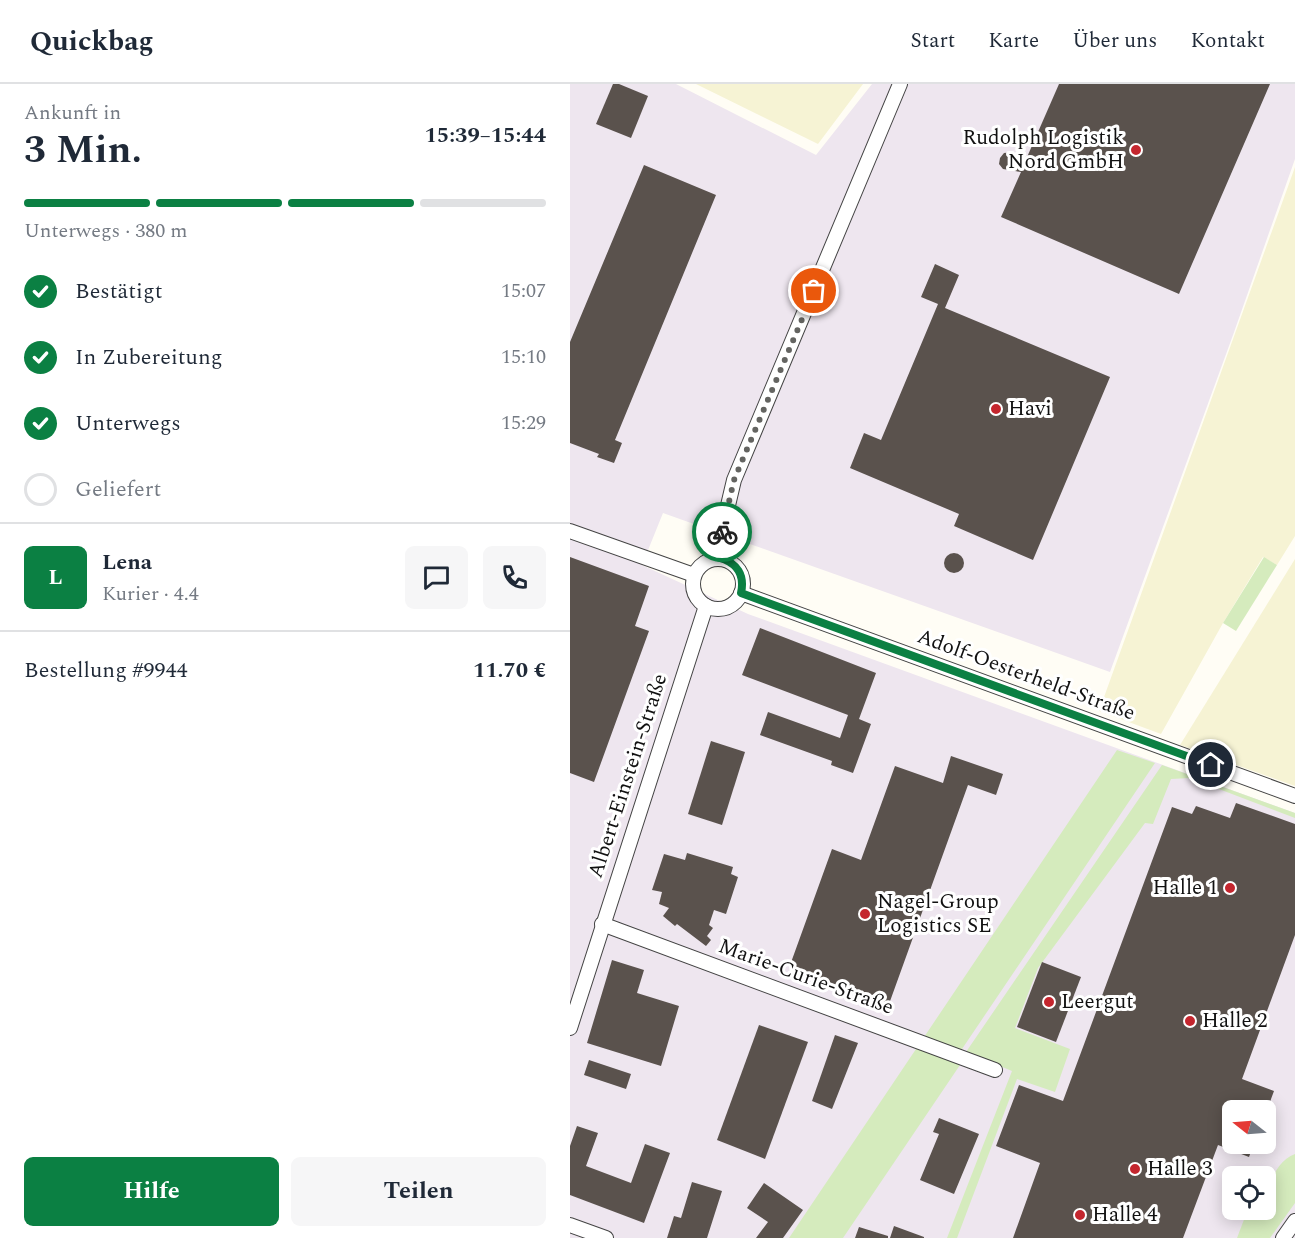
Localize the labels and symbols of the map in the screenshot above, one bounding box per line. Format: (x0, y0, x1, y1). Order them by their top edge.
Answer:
place label: Rudolph Logistik Nord GmbH (962, 122, 1124, 178)
marker: Rudolph Logistik Nord GmbH (1129, 143, 1143, 157)
pin (788, 265, 839, 316)
place label: Havi (1008, 393, 1052, 425)
marker: Havi (989, 402, 1003, 416)
courier (692, 502, 752, 562)
street label: Adolf-Oesterheld-Straße (912, 621, 1140, 729)
street label: Albert-Einstein-Straße (580, 670, 676, 882)
pin (1185, 739, 1236, 790)
place label: Halle 1 (1153, 872, 1218, 904)
marker: Halle 1 (1223, 881, 1237, 895)
place label: Nagel-Group Logistics SE (877, 886, 999, 942)
marker: Nagel-Group Logistics SE (858, 907, 872, 921)
street label: Marie-Curie-Straße (714, 930, 898, 1024)
place label: Leergut (1061, 986, 1134, 1018)
marker: Leergut (1042, 995, 1056, 1009)
place label: Halle 2 (1202, 1005, 1267, 1037)
marker: Halle 2 (1183, 1014, 1197, 1028)
north arrow (1222, 1100, 1276, 1154)
place label: Halle 3 (1147, 1153, 1213, 1185)
marker: Halle 3 (1128, 1162, 1142, 1176)
place label: Halle 4 (1092, 1199, 1158, 1231)
marker: Halle 4 (1073, 1208, 1087, 1222)

